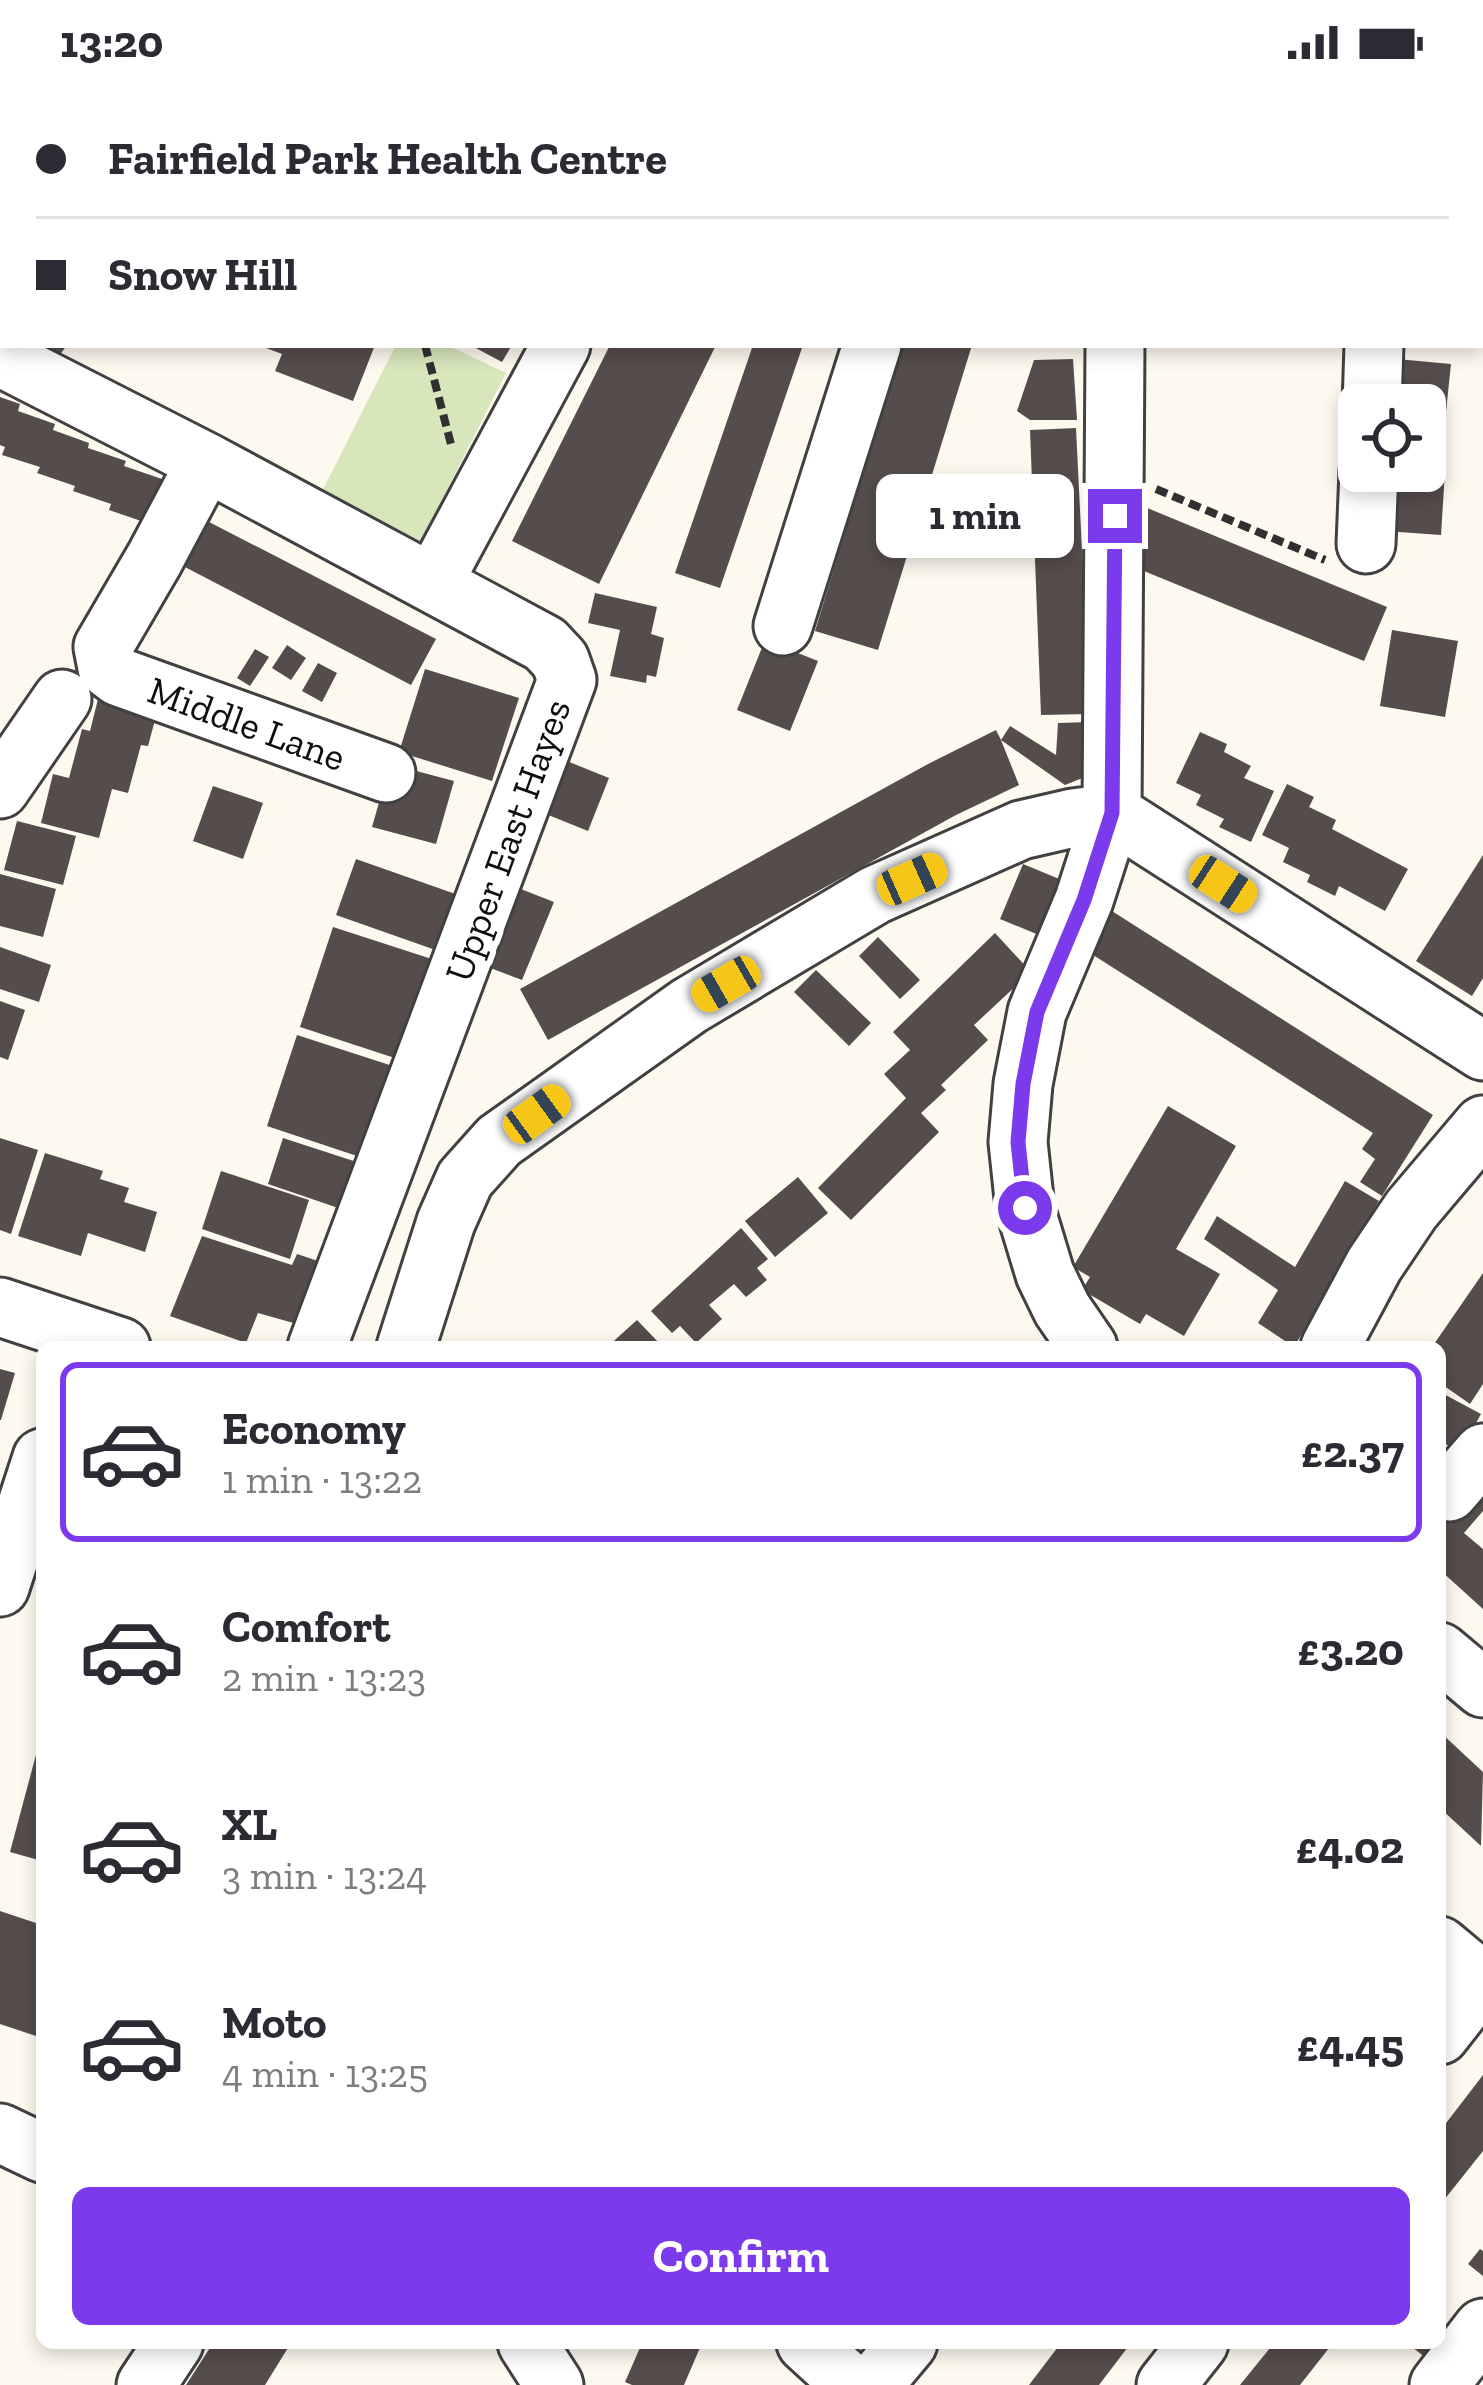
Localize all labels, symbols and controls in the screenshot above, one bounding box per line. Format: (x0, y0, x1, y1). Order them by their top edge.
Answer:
text: 13:20 (60, 15, 163, 69)
text: Fairfield Park Health Centre (108, 132, 667, 186)
text: Snow Hill (108, 248, 297, 302)
map controls (1338, 384, 1446, 492)
button: locate (1338, 384, 1446, 492)
callout: 1 min (875, 474, 1073, 558)
route end (1088, 489, 1142, 543)
text: 1 min (929, 492, 1021, 539)
street label: Middle Lane (142, 666, 352, 781)
street label: Upper East Hayes (435, 692, 580, 988)
car (872, 848, 952, 910)
car (1183, 849, 1263, 919)
car (686, 950, 766, 1018)
car (497, 1078, 577, 1150)
route start (998, 1181, 1052, 1235)
icon: car (78, 1398, 186, 1506)
text: Economy (222, 1402, 406, 1456)
text: £2.37 (1301, 1425, 1404, 1479)
text: 1 min · 13:22 (222, 1456, 422, 1503)
icon: car (78, 1596, 186, 1704)
text: Comfort (222, 1600, 390, 1654)
text: £3.20 (1297, 1623, 1404, 1677)
text: 2 min · 13:23 (222, 1654, 426, 1701)
icon: car (78, 1794, 186, 1902)
text: XL (222, 1798, 277, 1852)
text: £4.02 (1296, 1821, 1404, 1875)
text: 3 min · 13:24 (222, 1852, 427, 1899)
icon: car (78, 1992, 186, 2100)
text: Moto (222, 1996, 327, 2050)
text: £4.45 (1297, 2019, 1404, 2073)
text: 4 min · 13:25 (222, 2050, 428, 2097)
button: Confirm (72, 2187, 1410, 2325)

